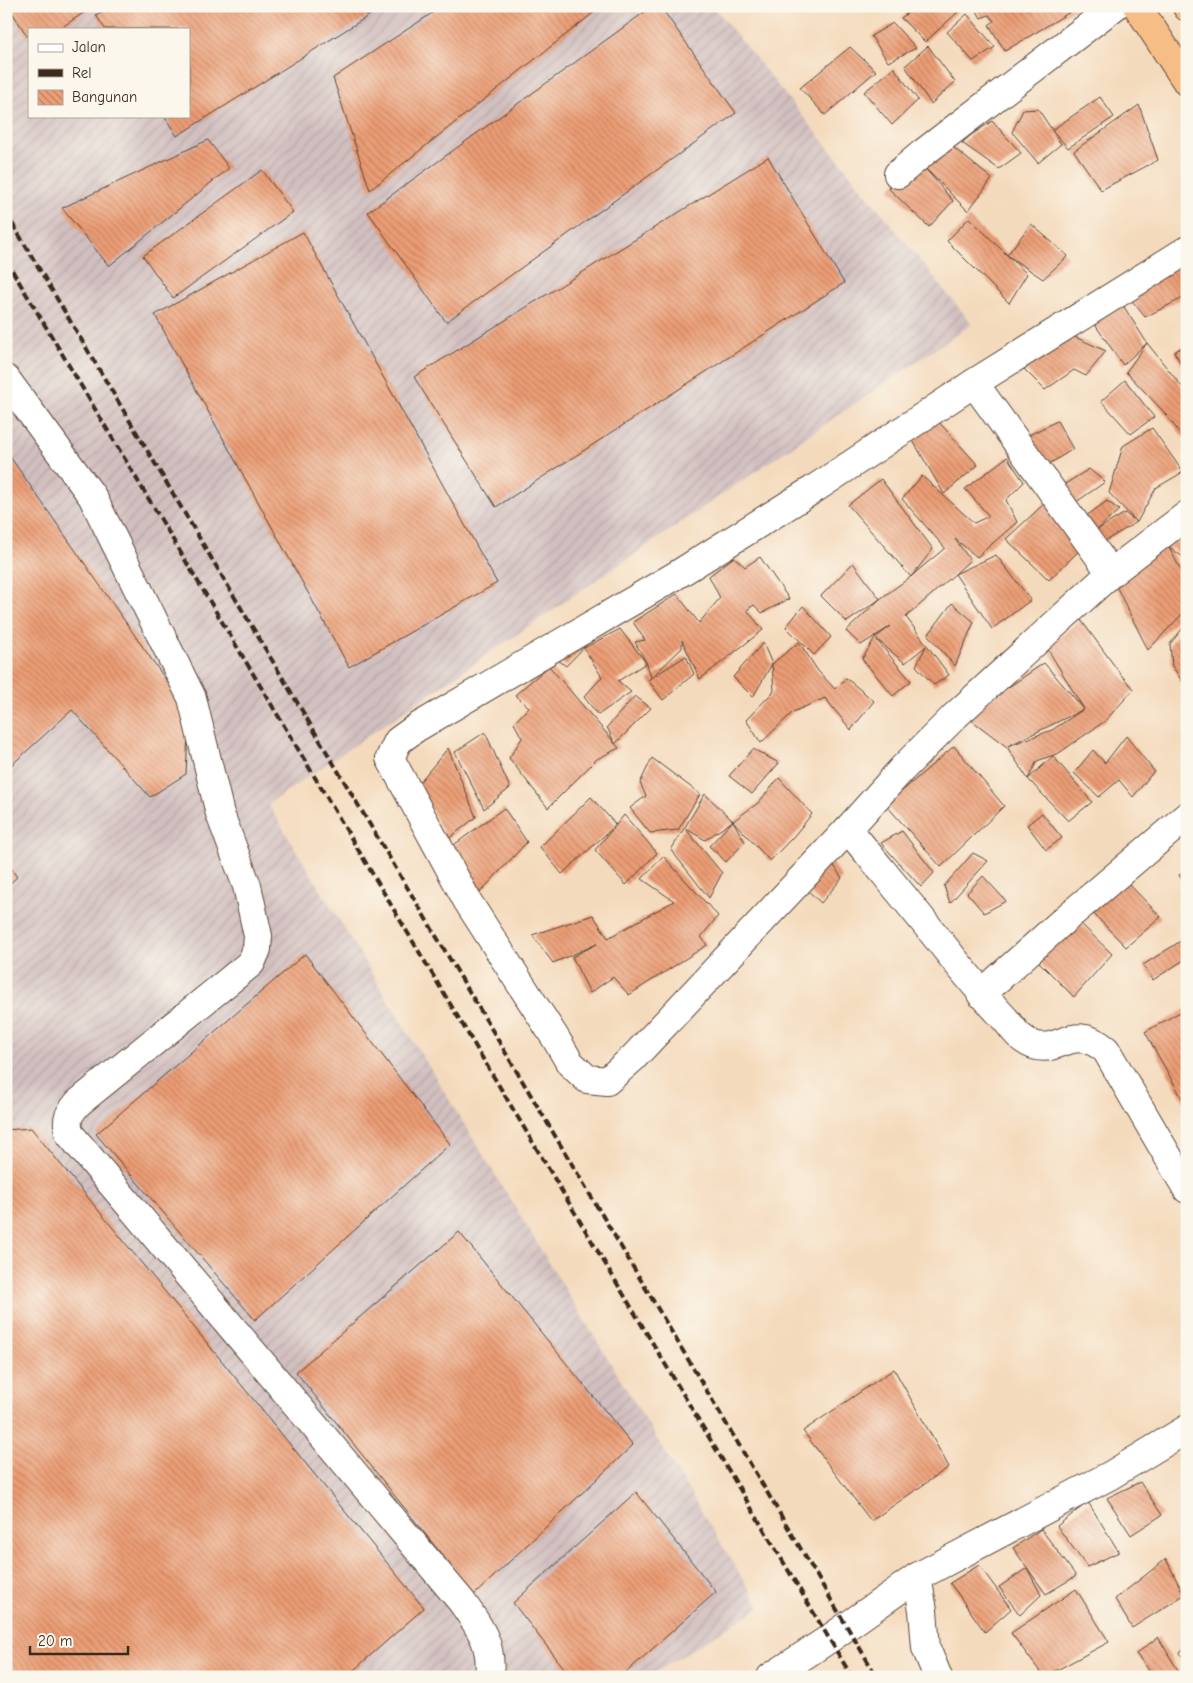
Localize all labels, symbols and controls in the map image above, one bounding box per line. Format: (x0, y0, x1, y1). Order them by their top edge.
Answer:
legend (28, 28, 190, 118)
text: Jalan (72, 38, 106, 56)
text: Rel (72, 64, 92, 82)
text: Bangunan (72, 88, 137, 106)
scale bar (30, 1623, 128, 1655)
text: 20 m (38, 1632, 72, 1650)

